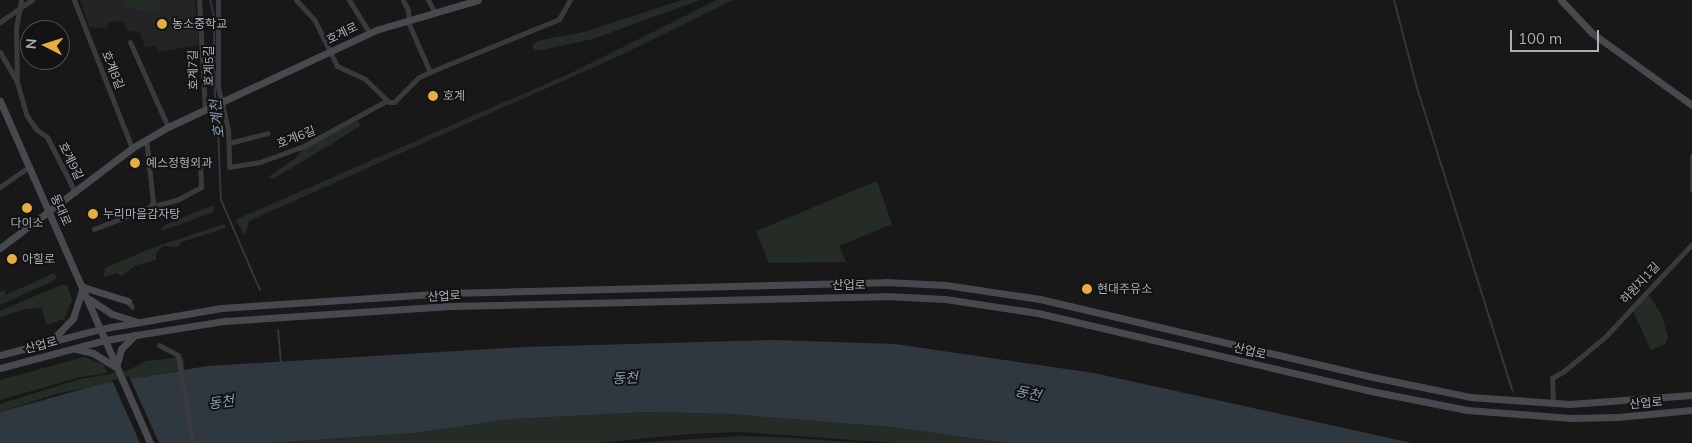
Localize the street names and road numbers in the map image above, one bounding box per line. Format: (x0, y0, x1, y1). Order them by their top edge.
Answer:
street label: 호계로 (324, 19, 360, 47)
street label: 호계5길 (202, 46, 216, 86)
street label: 호계8길 (99, 49, 127, 91)
street label: 호계7길 (185, 50, 201, 90)
street label: 호계6길 (275, 123, 317, 151)
street label: 호계9길 (56, 140, 86, 182)
street label: 동대로 (48, 192, 74, 228)
street label: 하원지1길 (1617, 259, 1663, 307)
street label: 산업로 (832, 278, 866, 292)
street label: 산업로 (427, 288, 461, 304)
street label: 산업로 (23, 334, 59, 356)
street label: 산업로 (1232, 340, 1268, 362)
street label: 산업로 (1629, 394, 1663, 412)

